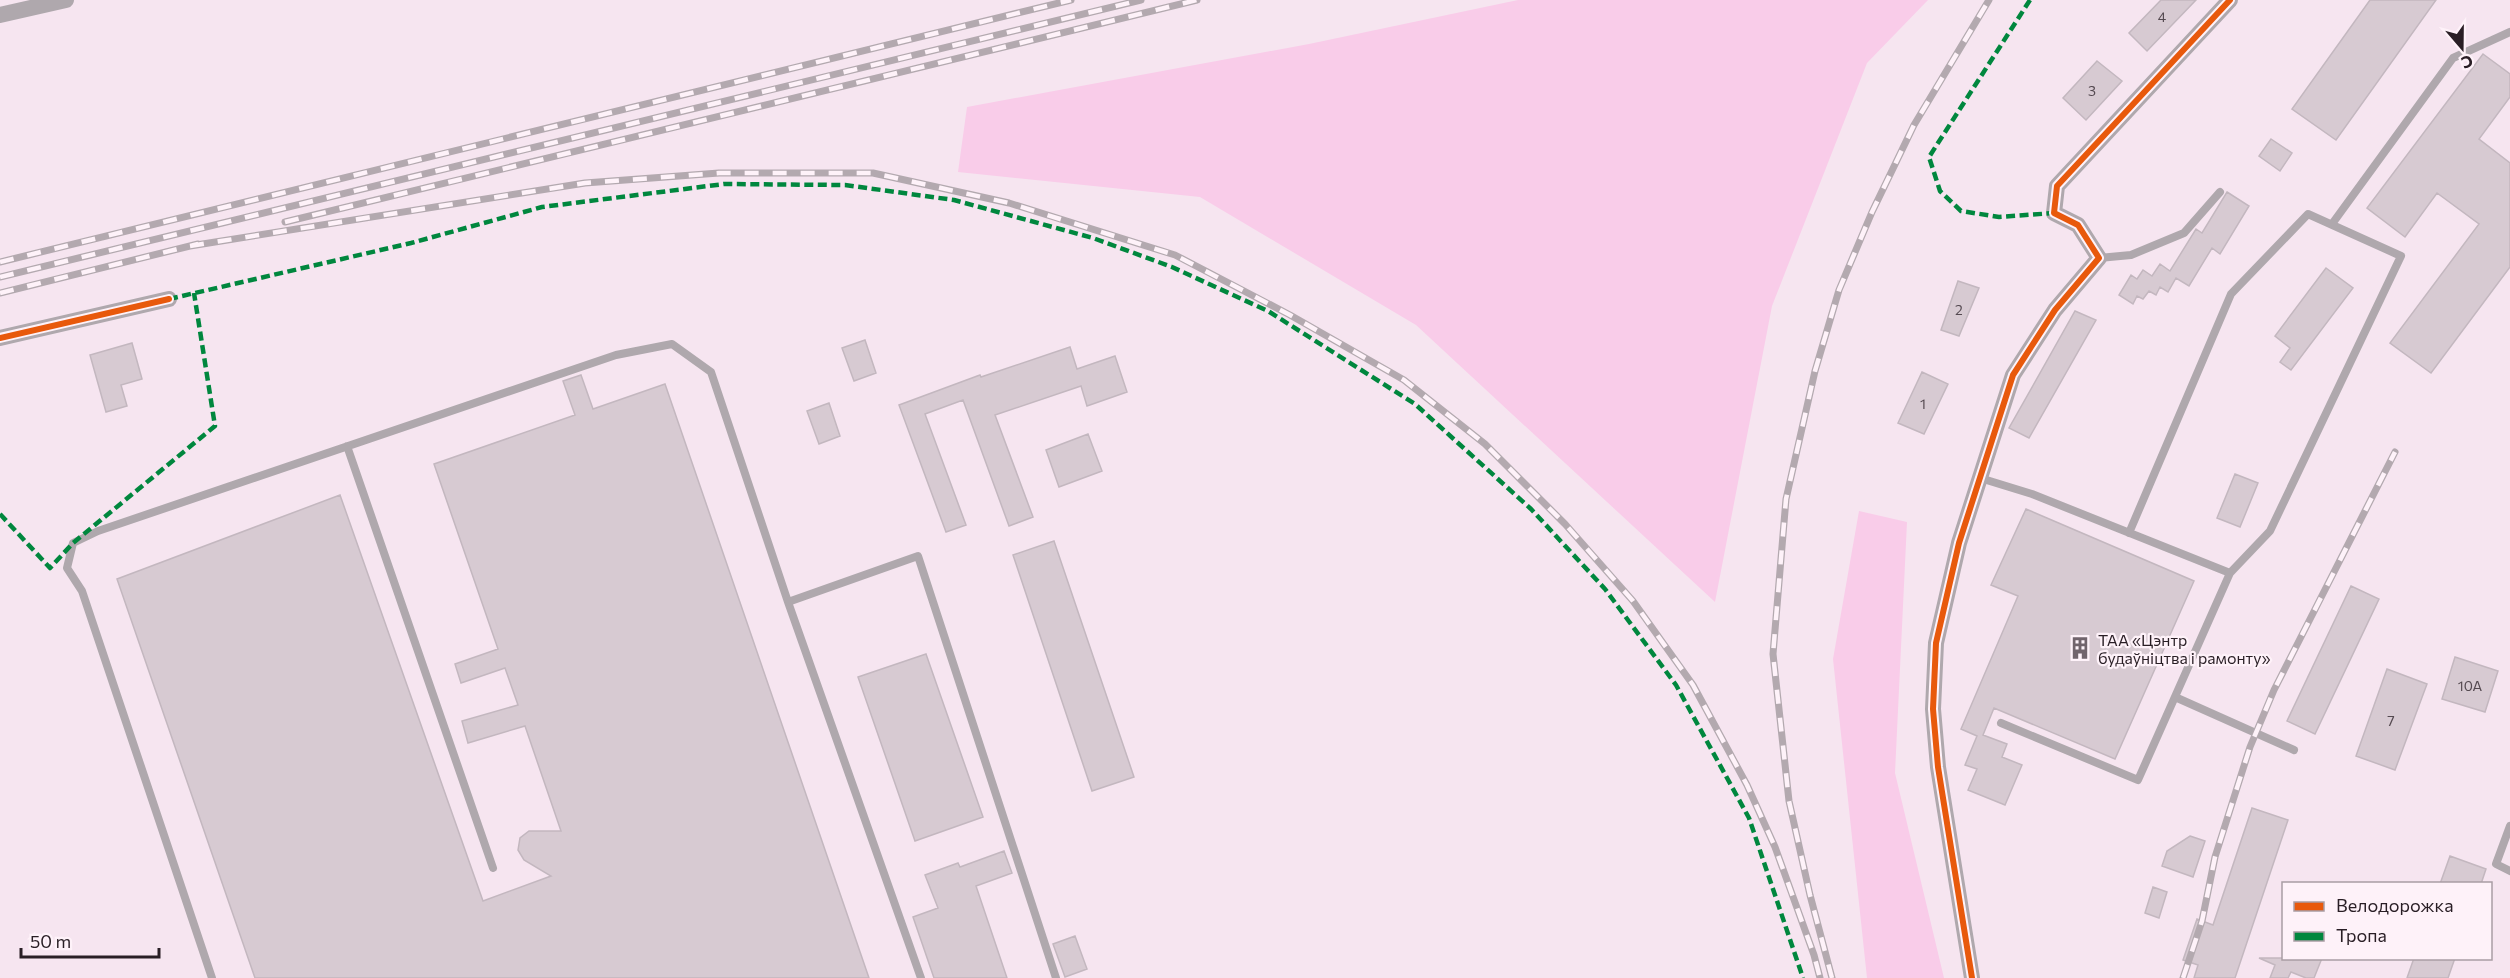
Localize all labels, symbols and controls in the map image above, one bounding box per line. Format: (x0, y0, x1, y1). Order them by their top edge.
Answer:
house number: 4 (2158, 8, 2167, 25)
north arrow (2432, 18, 2492, 78)
text: С (2459, 52, 2476, 73)
house number: 3 (2088, 82, 2096, 99)
house number: 2 (1955, 301, 1963, 318)
house number: 1 (1920, 395, 1926, 412)
place label: ТАА «Цэнтр будаўніцтва і рамонту» (2098, 630, 2271, 667)
building icon: ТАА «Цэнтр будаўніцтва і рамонту» (2067, 635, 2093, 661)
house number: 10А (2458, 677, 2483, 694)
house number: 7 (2387, 712, 2395, 729)
legend (2282, 882, 2492, 960)
text: Велодорожка (2336, 894, 2454, 916)
scale bar (21, 921, 159, 959)
text: Тропа (2336, 924, 2387, 946)
text: 50 m (30, 930, 71, 952)

